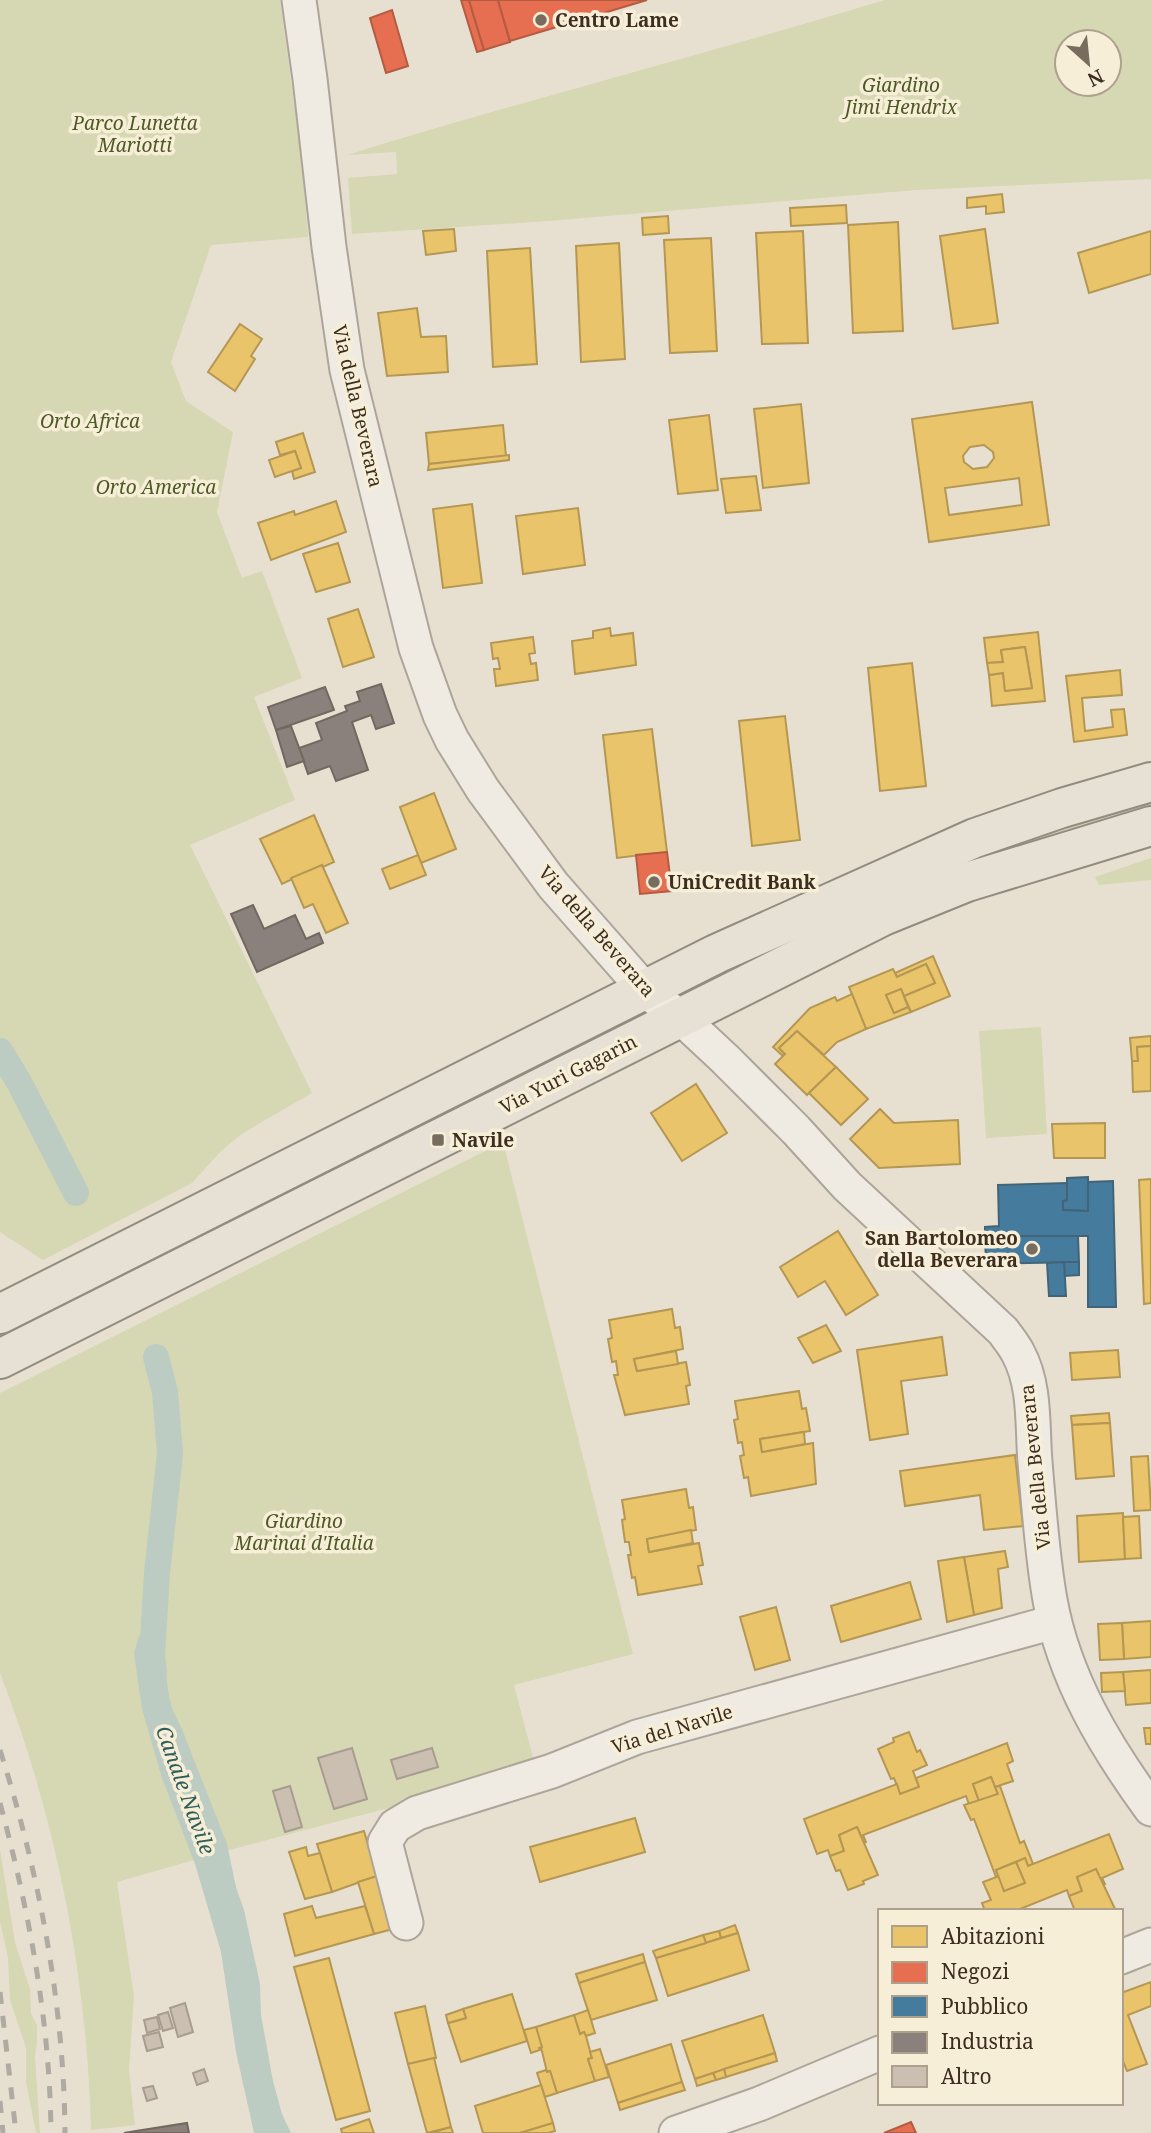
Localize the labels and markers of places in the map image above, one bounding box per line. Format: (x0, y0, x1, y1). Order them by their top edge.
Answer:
place label: Centro Lame (555, 7, 679, 33)
marker: Centro Lame (533, 12, 549, 28)
place label: UniCredit Bank (668, 869, 817, 895)
marker: UniCredit Bank (646, 874, 662, 890)
place label: Navile (452, 1127, 514, 1153)
marker: Navile (430, 1132, 446, 1148)
place label: San Bartolomeo della Beverara (865, 1225, 1018, 1273)
marker: San Bartolomeo della Beverara (1024, 1241, 1040, 1257)

